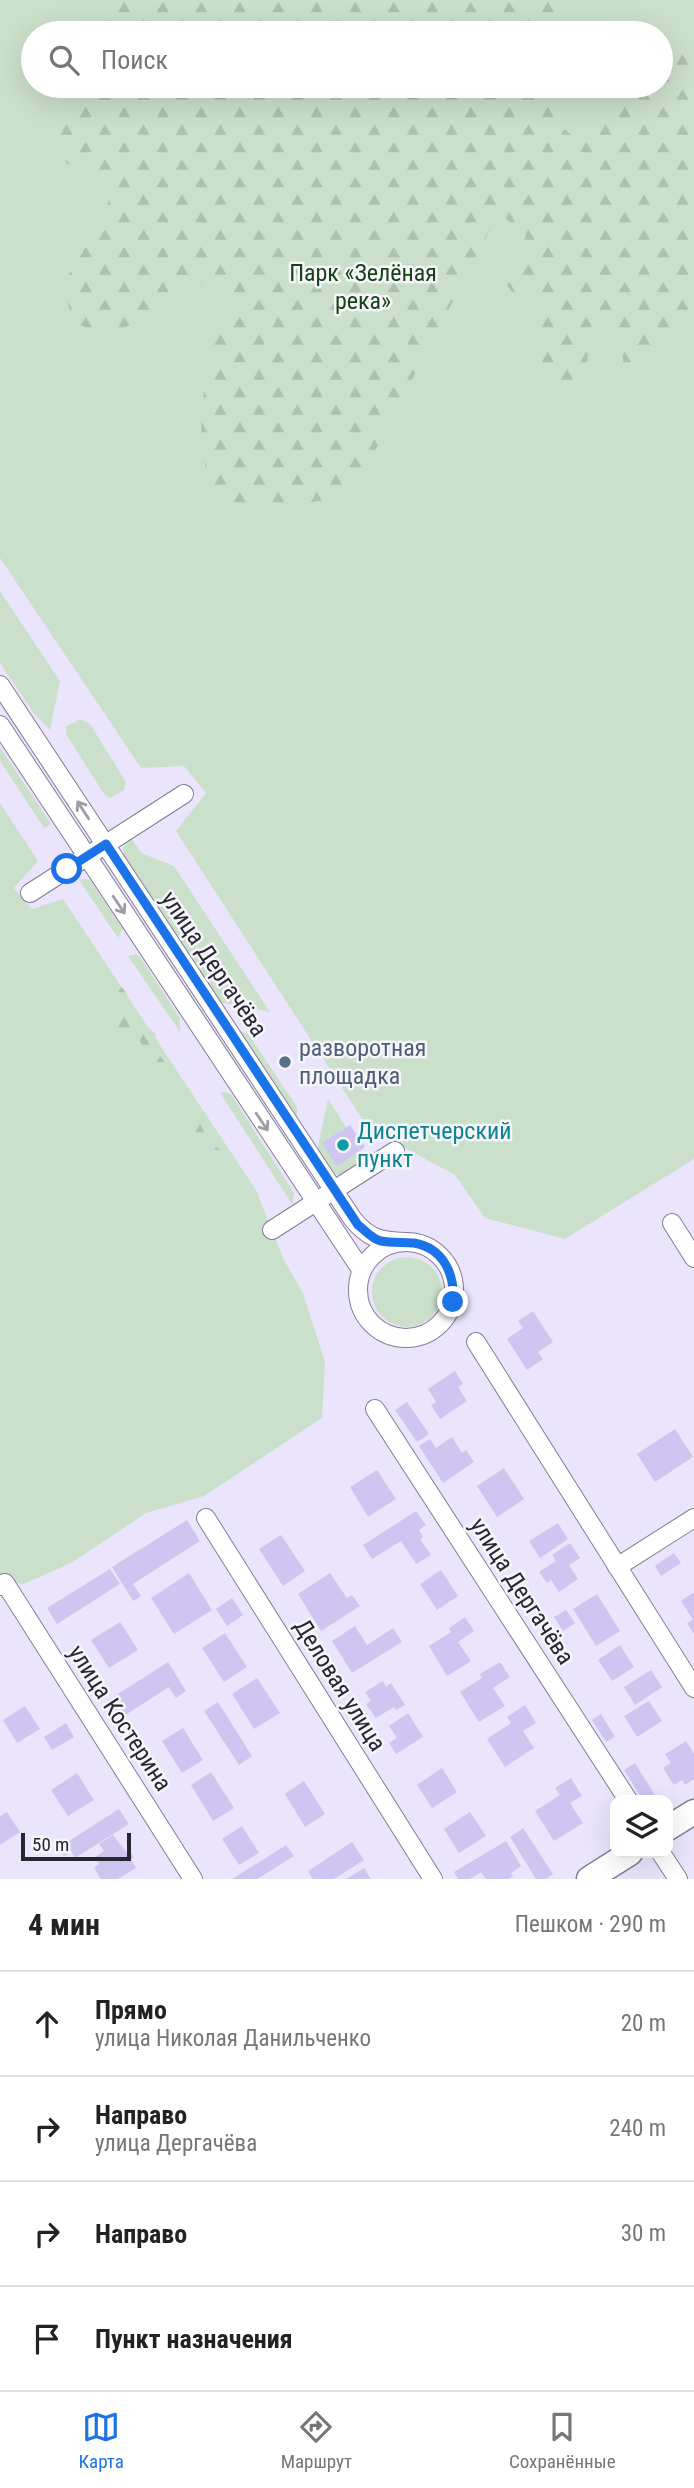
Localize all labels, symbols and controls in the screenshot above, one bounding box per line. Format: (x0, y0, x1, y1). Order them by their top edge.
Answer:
search box (21, 21, 673, 98)
icon: search (45, 41, 83, 79)
text: Поиск (101, 45, 168, 75)
park label: Парк «Зелёная река» (289, 259, 437, 315)
one-way arrow (76, 801, 90, 820)
route start (51, 853, 82, 884)
street label: улица Дергачёва (155, 886, 273, 1042)
one-way arrow (112, 894, 126, 914)
place label: разворотная площадка (299, 1034, 426, 1090)
marker: разворотная площадка (277, 1054, 293, 1070)
one-way arrow (255, 1111, 269, 1131)
place label: Диспетчерский пункт (357, 1117, 511, 1173)
marker: Диспетчерский пункт (335, 1137, 351, 1153)
route end (437, 1286, 468, 1317)
street label: улица Дергачёва (464, 1512, 580, 1670)
street label: Деловая улица (288, 1614, 392, 1756)
street label: улица Костерина (62, 1640, 178, 1796)
map controls (610, 1795, 673, 1858)
button: layers (610, 1795, 673, 1858)
scale bar (21, 1830, 131, 1862)
text: 50 m (32, 1833, 69, 1856)
text: 4 мин (28, 1907, 100, 1942)
text: Пешком · 290 m (515, 1911, 666, 1938)
text: Прямо (95, 1995, 167, 2025)
icon: ahead (28, 2005, 66, 2043)
text: 20 m (621, 2010, 666, 2037)
text: улица Николая Данильченко (95, 2025, 371, 2052)
text: Направо (95, 2100, 187, 2130)
icon: right (28, 2110, 66, 2148)
text: 240 m (609, 2115, 666, 2142)
text: улица Дергачёва (95, 2130, 257, 2157)
icon: right (28, 2215, 66, 2253)
text: Направо (95, 2219, 187, 2249)
text: 30 m (621, 2220, 666, 2247)
icon: arrive (28, 2320, 66, 2358)
text: Пункт назначения (95, 2324, 293, 2354)
tab: Карта (78, 2408, 124, 2473)
tab: Маршрут (281, 2408, 352, 2473)
tab: Сохранённые (509, 2408, 616, 2473)

